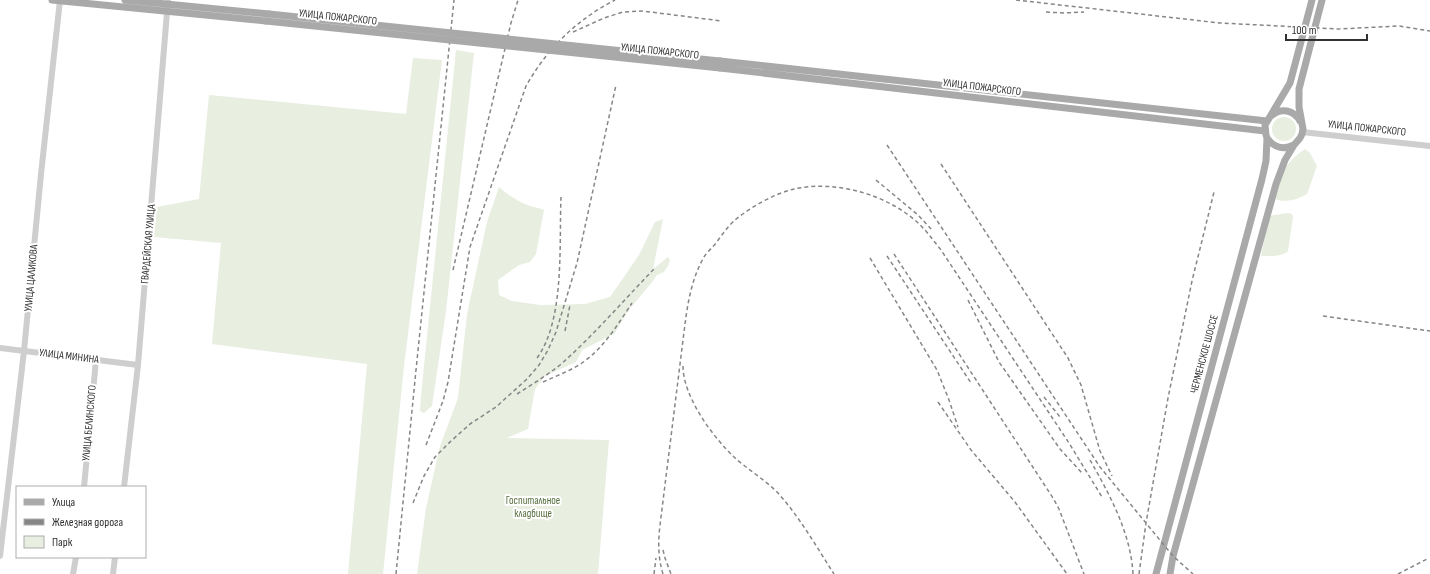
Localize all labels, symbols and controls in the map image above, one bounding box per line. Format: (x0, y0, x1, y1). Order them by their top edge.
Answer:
street label: УЛИЦА ПОЖАРСКОГО (298, 6, 378, 28)
scale bar (1286, 16, 1367, 42)
text: 100 m (1292, 23, 1317, 38)
street label: УЛИЦА ПОЖАРСКОГО (620, 40, 700, 62)
street label: УЛИЦА ПОЖАРСКОГО (942, 76, 1022, 98)
street label: УЛИЦА ПОЖАРСКОГО (1327, 117, 1407, 139)
street label: ГВАРДЕЙСКАЯ УЛИЦА (137, 203, 158, 284)
street label: УЛИЦА ЦАЛИКОВА (22, 244, 40, 312)
street label: ЧЕРМЕНСКОЕ ШОССЕ (1187, 313, 1221, 395)
street label: УЛИЦА МИНИНА (38, 346, 100, 366)
street label: УЛИЦА БЕЛИНСКОГО (79, 384, 99, 462)
legend (16, 486, 146, 558)
park label: Госпитальное кладбище (506, 494, 560, 520)
text: Улица (52, 495, 76, 510)
text: Железная дорога (52, 515, 124, 530)
text: Парк (52, 535, 73, 550)

